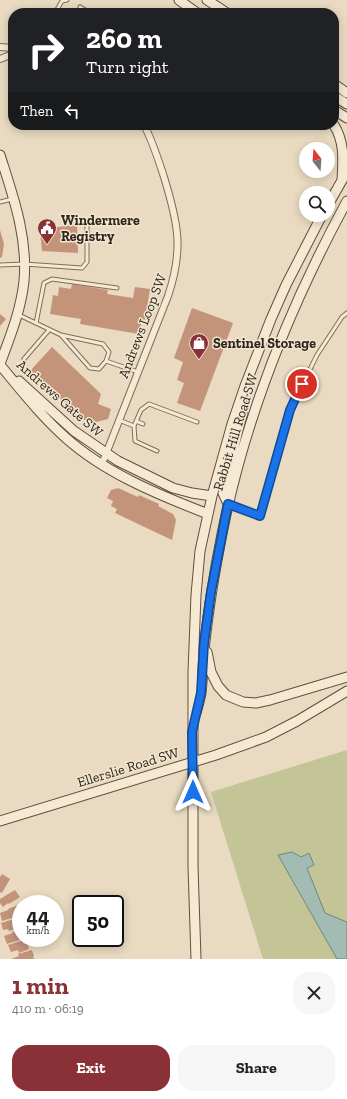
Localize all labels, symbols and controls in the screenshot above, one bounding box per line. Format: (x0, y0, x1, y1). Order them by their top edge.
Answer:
text: 260 m (86, 22, 162, 55)
icon: right (20, 24, 72, 76)
text: Turn right (86, 56, 168, 78)
icon: left (61, 100, 83, 122)
text: Then (20, 102, 53, 120)
north arrow (299, 142, 335, 178)
map controls (299, 142, 335, 222)
button: search (299, 186, 335, 222)
place label: Windermere Registry (61, 212, 140, 245)
public building icon: Windermere Registry (36, 217, 58, 245)
street label: Andrews Loop SW (115, 272, 170, 381)
shop icon: Sentinel Storage (188, 332, 210, 360)
place label: Sentinel Storage (213, 335, 316, 352)
street label: Andrews Gate SW (13, 356, 106, 441)
pin (285, 367, 319, 401)
street label: Rabbit Hill Road SW (210, 372, 261, 493)
icon: arrive (291, 373, 313, 395)
street label: Ellerslie Road SW (75, 744, 181, 791)
position arrow (172, 771, 214, 813)
speed limit sign: 50 (72, 895, 124, 947)
text: 44 (27, 904, 49, 928)
text: km/h (27, 925, 49, 937)
text: 1 min (12, 971, 69, 1000)
button: close (293, 972, 335, 1014)
text: 410 m · 06:19 (12, 1001, 84, 1016)
button: Exit (12, 1045, 170, 1091)
button: Share (178, 1045, 335, 1091)

